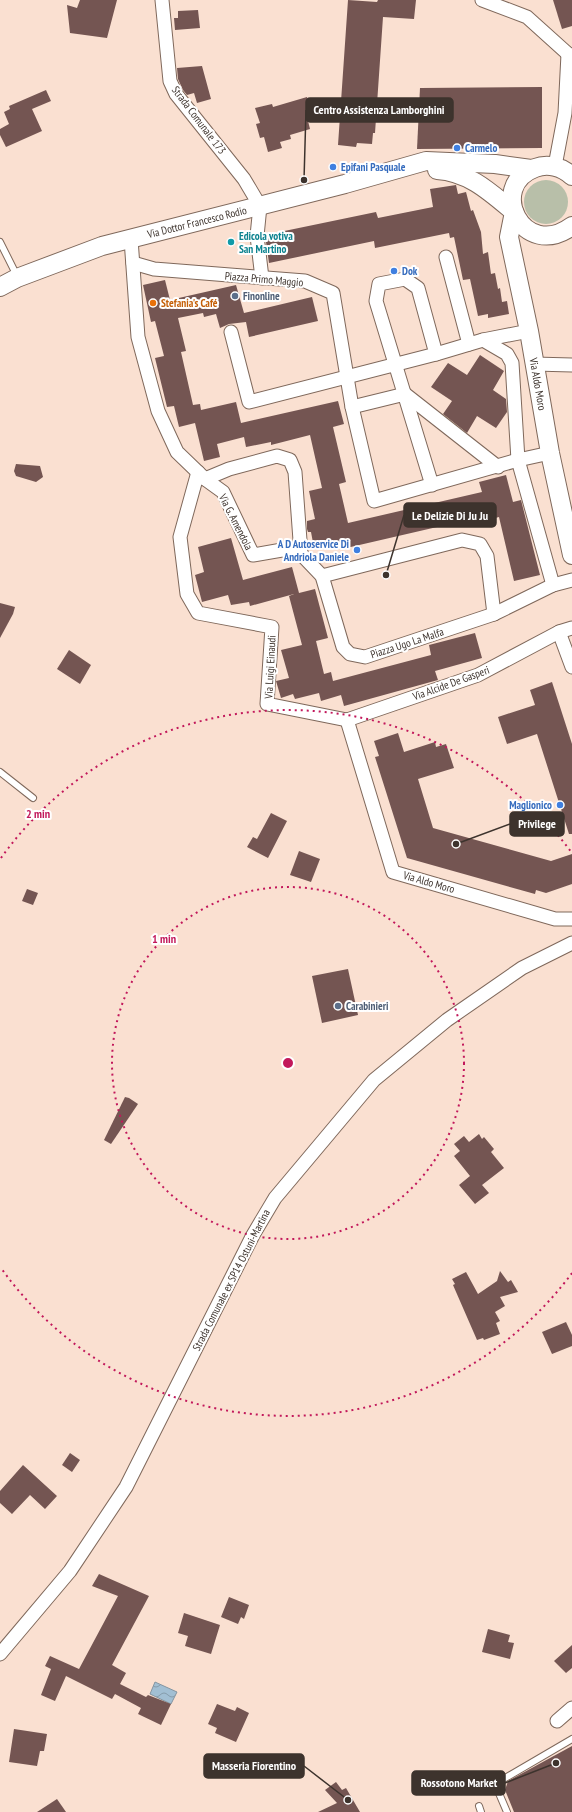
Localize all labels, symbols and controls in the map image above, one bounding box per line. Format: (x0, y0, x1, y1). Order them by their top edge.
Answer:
street label: Strada Comunale 173 (169, 83, 229, 157)
callout: Centro Assistenza Lamborghini (306, 98, 453, 122)
text: Centro Assistenza Lamborghini (313, 102, 445, 117)
place label: Carmelo (465, 141, 497, 155)
marker: Carmelo (452, 143, 462, 153)
place label: Epifani Pasquale (341, 160, 406, 174)
marker: Epifani Pasquale (328, 162, 338, 172)
street label: Via Dottor Francesco Rodio (145, 203, 248, 241)
place label: Edicola votiva San Martino (239, 229, 293, 256)
marker: Edicola votiva San Martino (226, 237, 236, 247)
place label: Dok (402, 264, 418, 278)
marker: Dok (389, 266, 399, 276)
street label: Piazza Primo Maggio (224, 269, 304, 289)
place label: Finonline (243, 289, 280, 303)
marker: Finonline (230, 291, 240, 301)
place label: Stefania's Café (161, 296, 218, 310)
marker: Stefania's Café (148, 298, 158, 308)
street label: Via Aldo Moro (526, 356, 550, 412)
street label: Via G. Amendola (215, 491, 256, 552)
callout: Le Delizie Di Ju Ju (404, 503, 496, 527)
text: Le Delizie Di Ju Ju (412, 508, 488, 523)
place label: A D Autoservice Di Andriola Daniele (277, 537, 350, 564)
marker: A D Autoservice Di Andriola Daniele (352, 545, 362, 555)
street label: Piazza Ugo La Malfa (369, 625, 445, 661)
street label: Via Luigi Einaudi (261, 635, 279, 700)
street label: Via Alcide De Gasperi (410, 663, 491, 704)
place label: Maglionico (509, 798, 552, 812)
marker: Maglionico (555, 800, 565, 810)
text: 2 min (26, 806, 50, 821)
callout: Privilege (510, 812, 564, 836)
text: Privilege (518, 816, 556, 831)
street label: Via Aldo Moro (401, 868, 457, 896)
text: 1 min (152, 931, 176, 946)
place label: Carabinieri (346, 999, 389, 1013)
marker: Carabinieri (333, 1001, 343, 1011)
centre of rings (281, 1056, 295, 1070)
street label: Strada Comunale ex SP14 Ostuni-Martina (189, 1207, 273, 1353)
callout: Masseria Fiorentino (204, 1754, 304, 1778)
text: Masseria Fiorentino (212, 1758, 297, 1773)
callout: Rossotono Market (412, 1771, 505, 1795)
text: Rossotono Market (421, 1775, 498, 1790)

